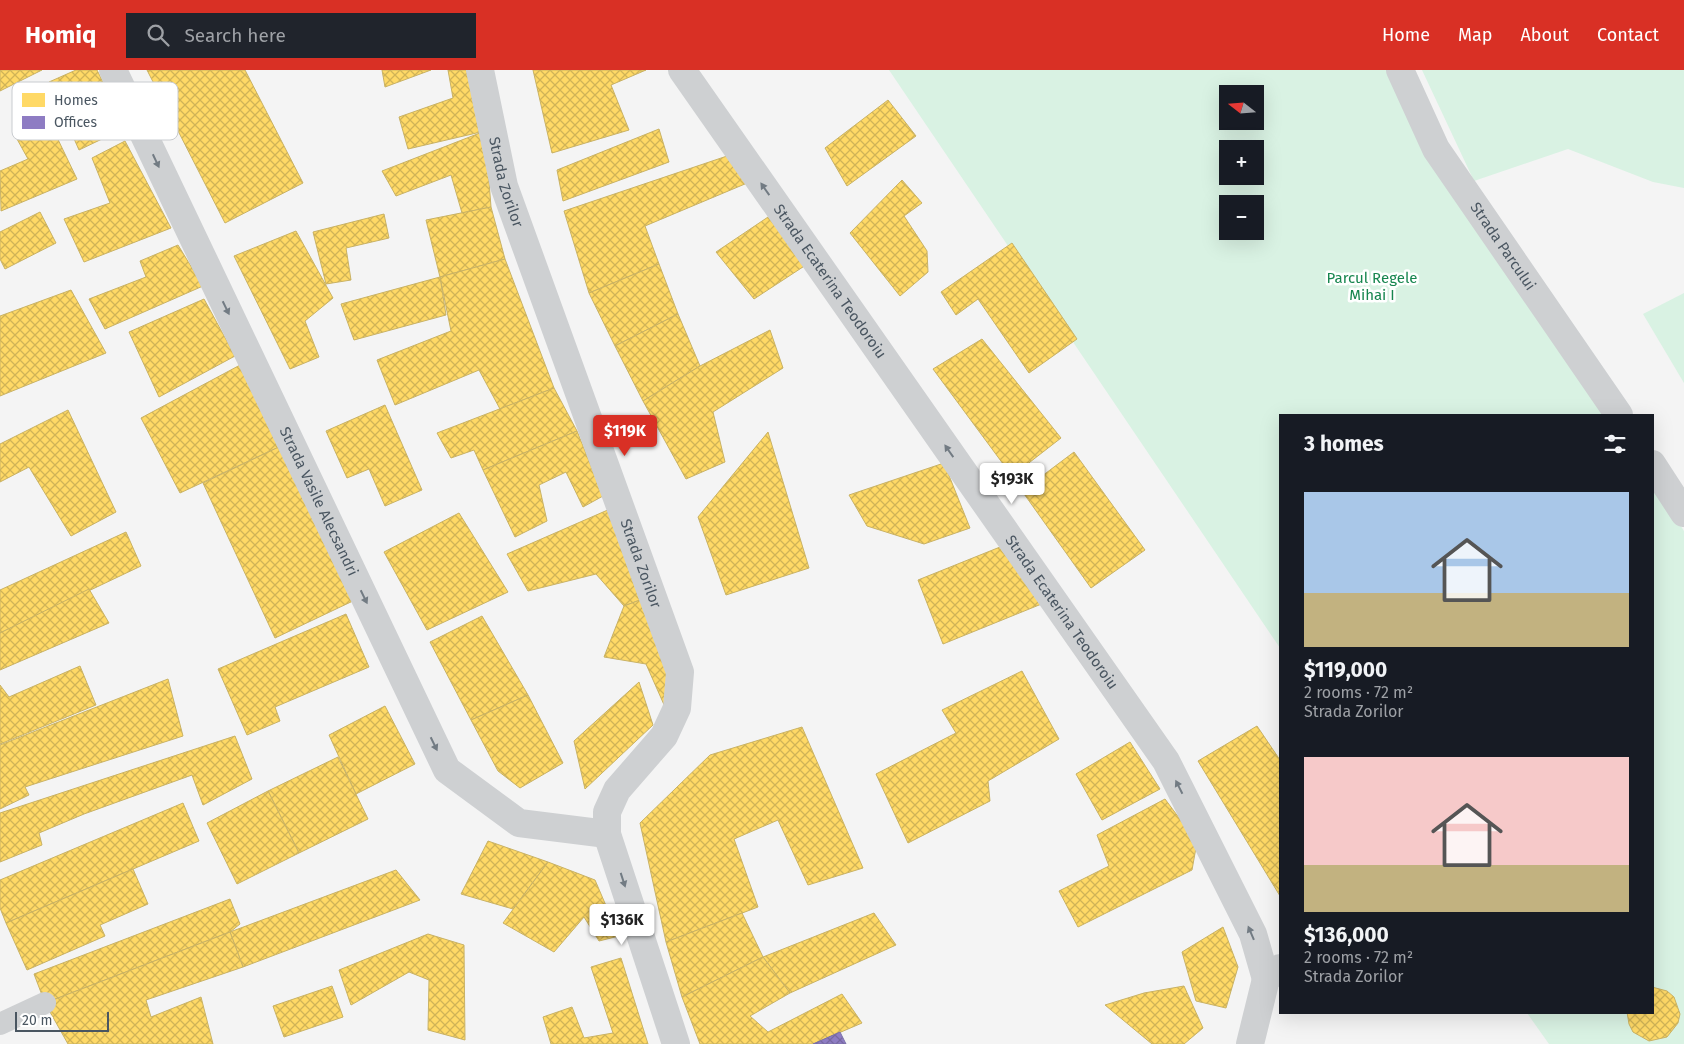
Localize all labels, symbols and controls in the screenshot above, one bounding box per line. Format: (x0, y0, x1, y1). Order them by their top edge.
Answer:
search box (126, 13, 476, 58)
text: Homiq (25, 21, 96, 49)
icon: search (144, 21, 172, 49)
text: Search here (184, 24, 286, 47)
text: Home (1382, 24, 1430, 46)
text: Map (1458, 24, 1492, 46)
text: About (1520, 24, 1569, 46)
text: Contact (1597, 24, 1659, 46)
legend (12, 82, 178, 140)
north arrow (1219, 85, 1264, 130)
map controls (1219, 85, 1264, 240)
text: Homes (54, 92, 98, 109)
text: Offices (54, 114, 97, 131)
street label: Strada Zorilor (485, 135, 527, 230)
button: + (1219, 140, 1264, 185)
one-way arrow (152, 154, 160, 169)
one-way arrow (760, 183, 770, 196)
button: − (1219, 195, 1264, 240)
street label: Strada Parcului (1466, 199, 1540, 294)
street label: Strada Ecaterina Teodoroiu (770, 201, 890, 362)
park label: Parcul Regele Mihai I (1327, 269, 1417, 304)
one-way arrow (222, 301, 230, 315)
pin: $119K (590, 414, 660, 457)
text: $119K (604, 421, 646, 440)
street label: Strada Vasile Alecsandri (276, 424, 362, 579)
icon: filters (1601, 430, 1629, 458)
text: 3 homes (1304, 431, 1384, 457)
one-way arrow (944, 445, 954, 458)
pin: $193K (977, 462, 1047, 505)
text: $193K (991, 469, 1033, 488)
street label: Strada Zorilor (616, 517, 665, 611)
icon: home (1422, 525, 1512, 615)
street label: Strada Ecaterina Teodoroiu (1002, 532, 1122, 693)
one-way arrow (360, 590, 368, 604)
text: $119,000 (1304, 657, 1387, 683)
text: 2 rooms · 72 m² (1304, 683, 1413, 702)
text: Strada Zorilor (1304, 702, 1404, 721)
one-way arrow (430, 736, 438, 751)
one-way arrow (1175, 780, 1183, 795)
icon: home (1422, 790, 1512, 880)
one-way arrow (619, 873, 627, 888)
pin: $136K (587, 904, 657, 946)
text: $136K (600, 910, 644, 929)
text: $136,000 (1304, 922, 1389, 948)
one-way arrow (1247, 926, 1255, 940)
text: 2 rooms · 72 m² (1304, 948, 1413, 967)
text: Strada Zorilor (1304, 967, 1404, 986)
scale bar (15, 1009, 109, 1032)
text: 20 m (22, 1012, 52, 1029)

